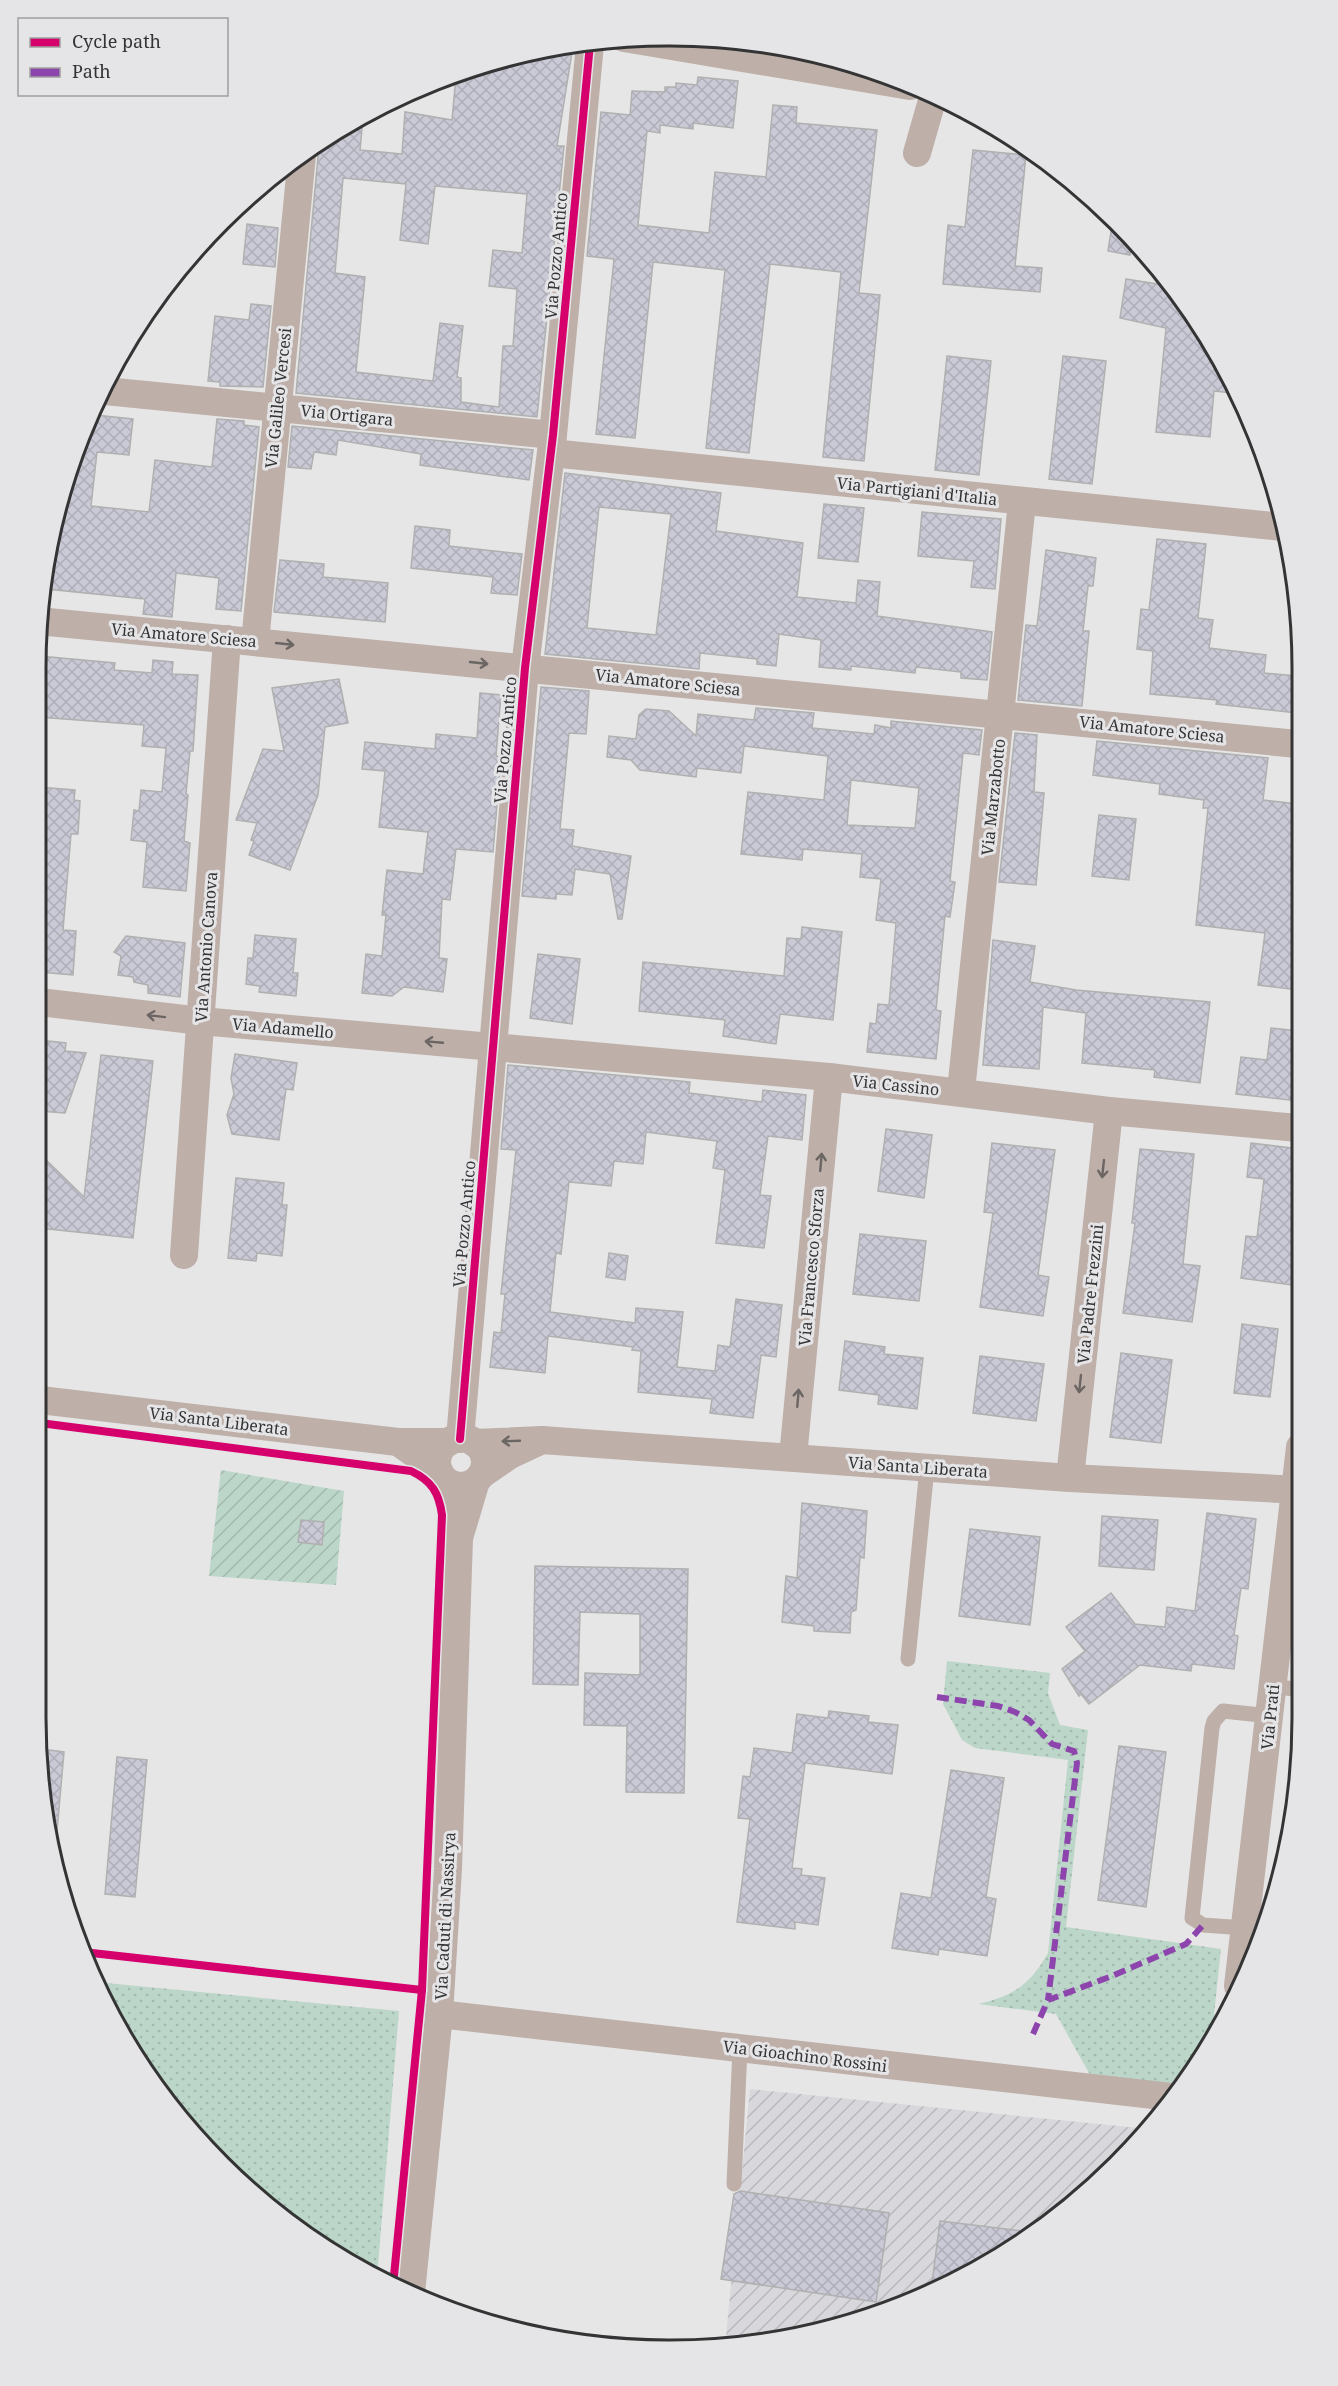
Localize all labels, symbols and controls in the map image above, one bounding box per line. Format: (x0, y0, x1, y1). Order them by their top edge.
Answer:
legend (18, 18, 228, 96)
text: Cycle path (72, 29, 161, 53)
text: Path (72, 59, 111, 83)
street label: Via Pozzo Antico (539, 192, 573, 320)
street label: Via Galileo Vercesi (260, 327, 296, 469)
street label: Via Ortigara (300, 399, 394, 431)
street label: Via Partigiani d'Italia (836, 472, 998, 510)
street label: Via Amatore Sciesa (110, 618, 258, 652)
one-way arrow (274, 639, 294, 650)
one-way arrow (469, 658, 488, 669)
street label: Via Amatore Sciesa (594, 663, 742, 701)
street label: Via Pozzo Antico (488, 676, 522, 804)
street label: Via Amatore Sciesa (1078, 710, 1226, 748)
street label: Via Marzabotto (976, 737, 1010, 857)
street label: Via Antonio Canova (190, 871, 222, 1023)
one-way arrow (147, 1010, 166, 1021)
street label: Via Adamello (231, 1013, 335, 1043)
one-way arrow (424, 1036, 444, 1047)
street label: Via Cassino (852, 1070, 940, 1100)
one-way arrow (816, 1153, 827, 1173)
one-way arrow (1097, 1158, 1108, 1178)
street label: Via Pozzo Antico (447, 1160, 481, 1288)
street label: Via Francesco Sforza (793, 1187, 829, 1347)
street label: Via Padre Frezzini (1072, 1223, 1108, 1365)
one-way arrow (1074, 1373, 1085, 1393)
one-way arrow (793, 1389, 804, 1409)
street label: Via Santa Liberata (148, 1402, 290, 1440)
one-way arrow (501, 1436, 521, 1447)
street label: Via Santa Liberata (847, 1451, 989, 1483)
street label: Via Prati (1256, 1683, 1284, 1751)
street label: Via Caduti di Nassirya (430, 1831, 460, 2001)
street label: Via Gioachino Rossini (722, 2035, 888, 2077)

